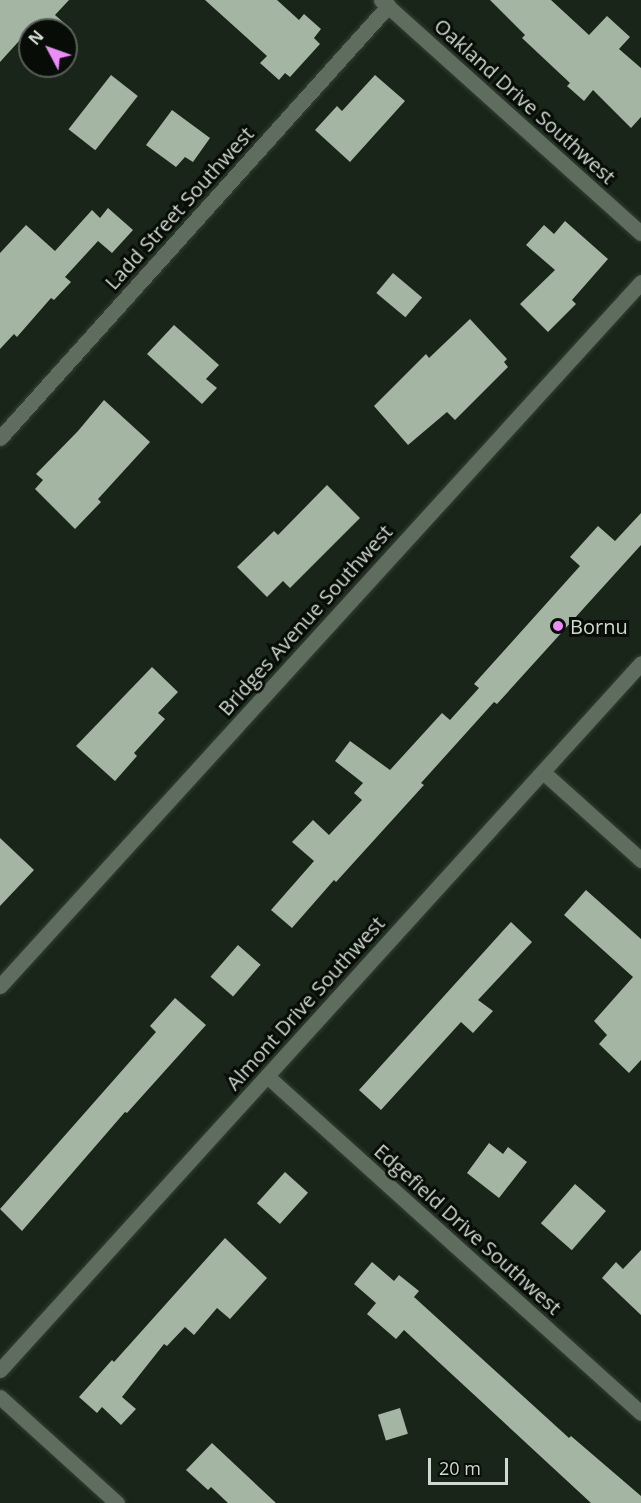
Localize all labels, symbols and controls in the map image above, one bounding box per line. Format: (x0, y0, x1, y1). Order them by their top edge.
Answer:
street label: Oakland Drive Southwest (430, 13, 620, 189)
north arrow (18, 18, 78, 78)
text: N (23, 25, 48, 50)
street label: Ladd Street Southwest (100, 122, 258, 294)
street label: Bridges Avenue Southwest (213, 520, 397, 720)
place label: Bornu (570, 614, 628, 638)
marker: Bornu (551, 619, 565, 633)
street label: Almont Drive Southwest (221, 911, 389, 1095)
street label: Edgefield Drive Southwest (370, 1139, 566, 1319)
scale bar (431, 1446, 510, 1484)
text: 20 m (439, 1456, 481, 1480)

